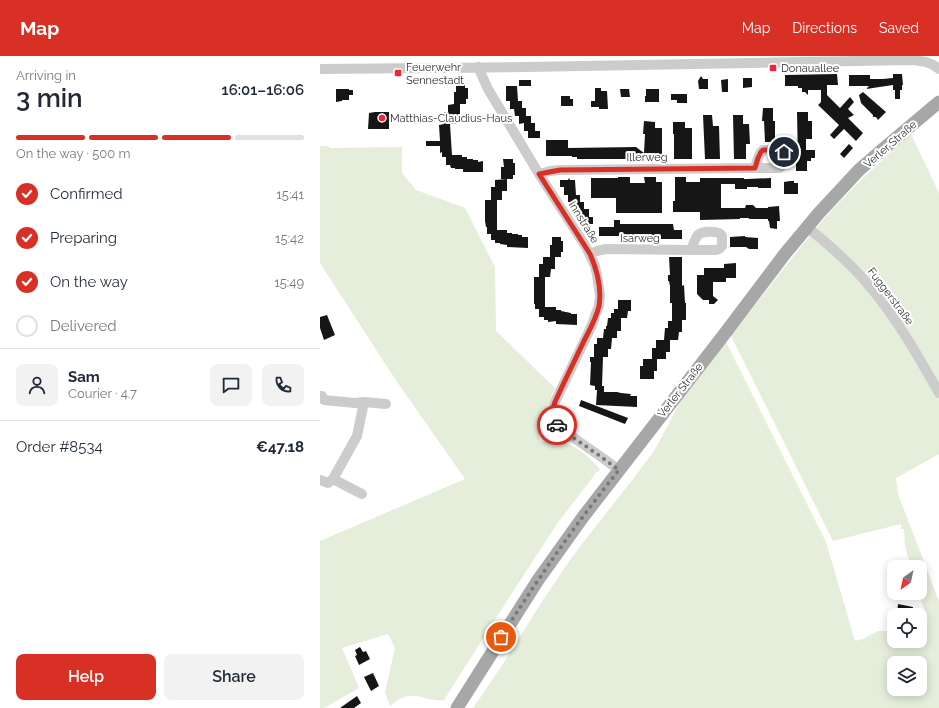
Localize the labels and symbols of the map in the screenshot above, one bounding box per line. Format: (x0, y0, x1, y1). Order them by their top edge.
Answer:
place label: Feuerwehr Sennestadt (406, 61, 464, 87)
place label: Donauallee (781, 62, 840, 75)
marker: Donauallee (768, 63, 778, 73)
marker: Feuerwehr Sennestadt (393, 68, 403, 78)
place label: Matthias-Claudius-Haus (390, 112, 512, 125)
marker: Matthias-Claudius-Haus (377, 113, 387, 123)
street label: Verler Straße (861, 118, 920, 171)
pin (767, 135, 801, 169)
street label: Illerweg (626, 151, 668, 164)
street label: Innstraße (566, 199, 602, 246)
street label: Isarweg (620, 232, 660, 245)
street label: Fuggerstraße (865, 265, 917, 328)
street label: Verler Straße (655, 360, 706, 420)
courier (537, 405, 577, 445)
north arrow (887, 560, 927, 600)
pin (484, 620, 518, 654)

